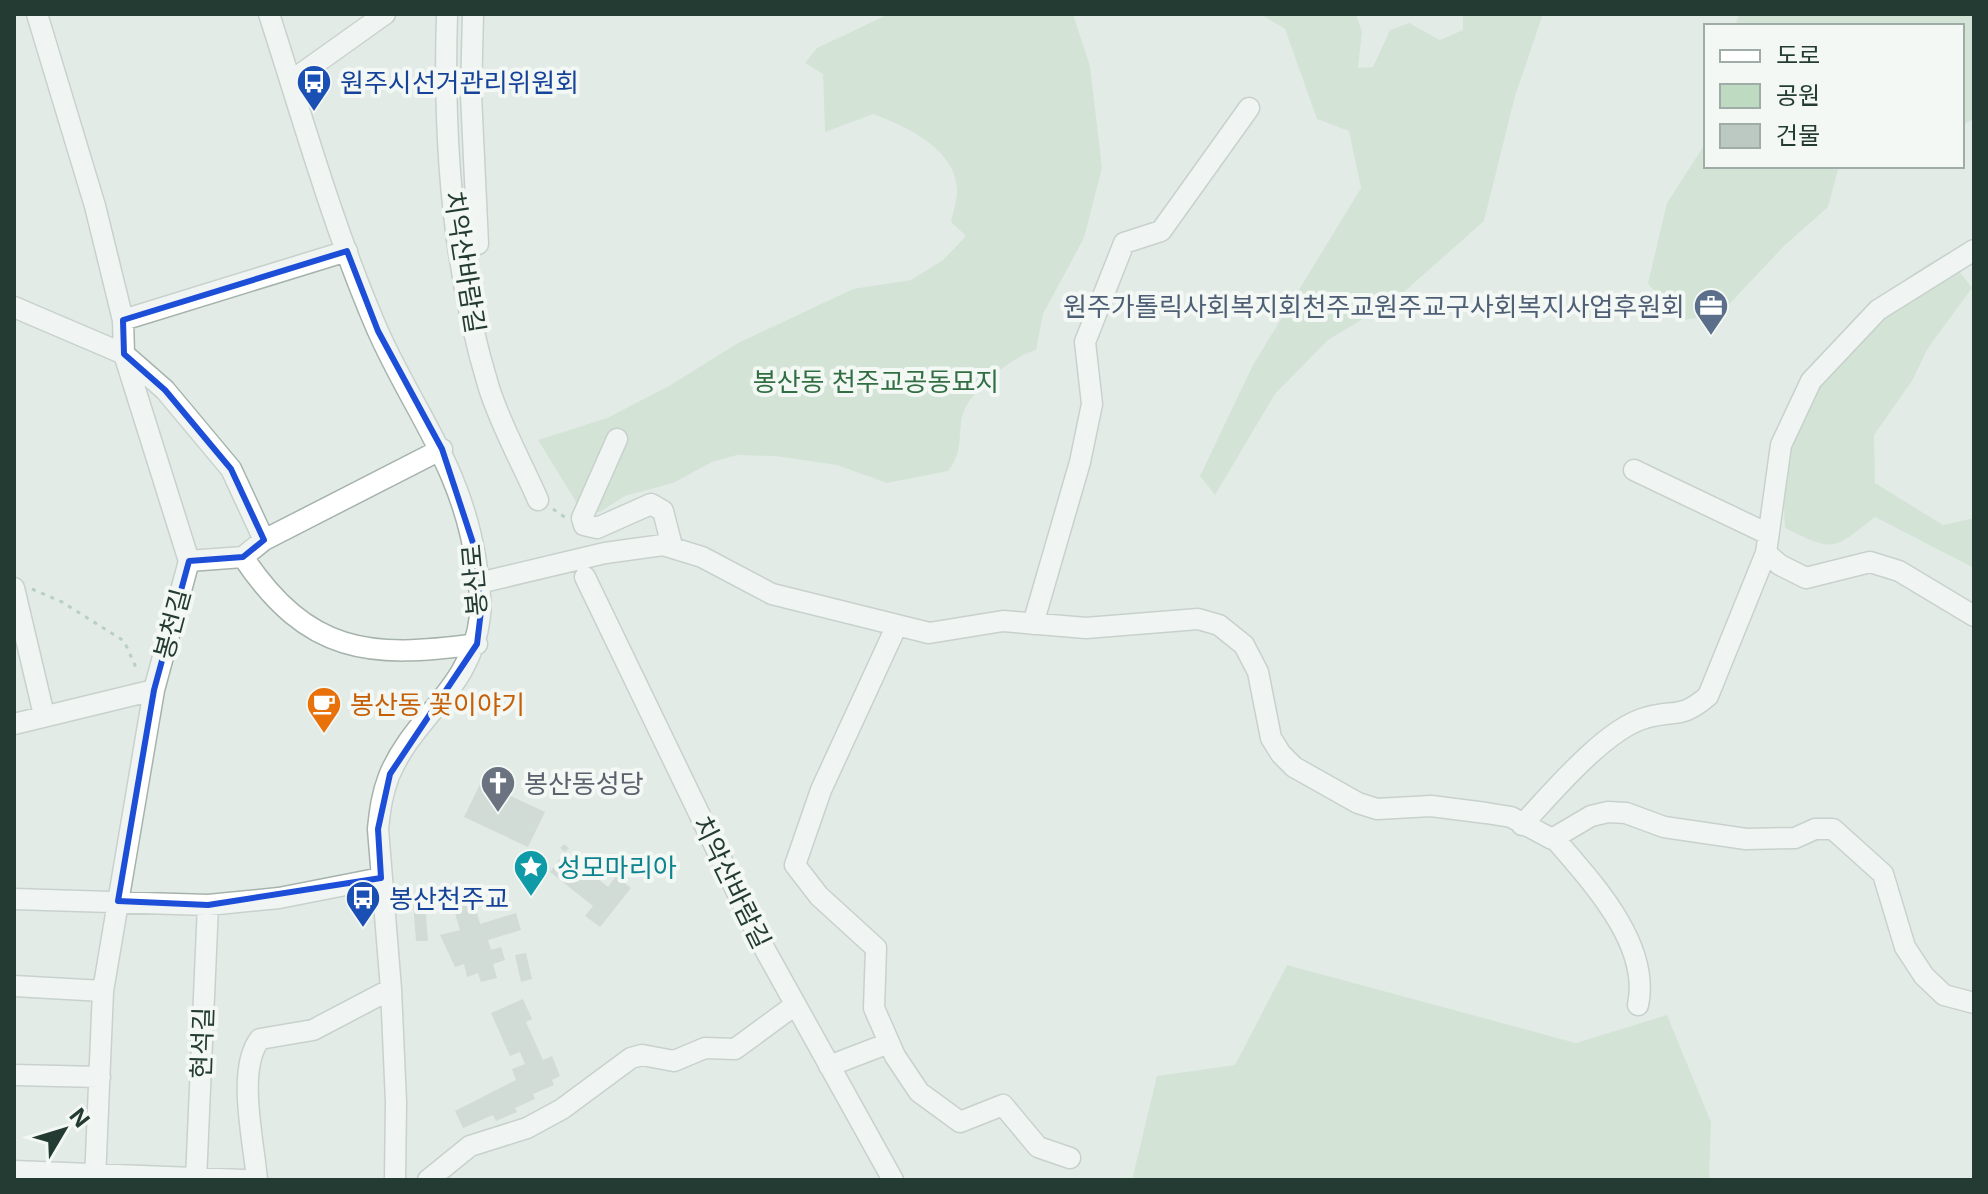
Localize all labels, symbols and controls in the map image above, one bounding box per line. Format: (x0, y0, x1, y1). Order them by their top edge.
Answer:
legend (1704, 24, 1964, 168)
text: 도로 (1776, 41, 1820, 70)
bus stop icon: 원주시선거관리위원회 (295, 63, 333, 113)
place label: 원주시선거관리위원회 (340, 67, 579, 98)
text: 공원 (1776, 81, 1820, 110)
text: 건물 (1776, 121, 1820, 150)
street label: 치악산바람길 (438, 189, 492, 335)
office icon: 원주가톨릭사회복지회천주교원주교구사회복지사업후원회 (1692, 287, 1730, 337)
place label: 원주가톨릭사회복지회천주교원주교구사회복지사업후원회 (1063, 291, 1685, 322)
park label: 봉산동 천주교공동묘지 (753, 366, 999, 397)
street label: 봉산로 (455, 543, 493, 617)
street label: 봉천길 (148, 585, 196, 663)
cafe icon: 봉산동 꽃이야기 (305, 685, 343, 735)
place label: 봉산동 꽃이야기 (350, 689, 525, 720)
church icon: 봉산동성당 (479, 764, 517, 814)
place label: 봉산동성당 (524, 768, 644, 799)
street label: 치악산바람길 (687, 811, 777, 953)
place icon: 성모마리아 (512, 848, 550, 898)
place label: 성모마리아 (557, 852, 677, 883)
bus stop icon: 봉산천주교 (344, 879, 382, 929)
place label: 봉산천주교 (389, 883, 509, 914)
street label: 현석길 (185, 1007, 219, 1079)
north arrow (24, 1090, 104, 1170)
text: N (64, 1103, 95, 1132)

